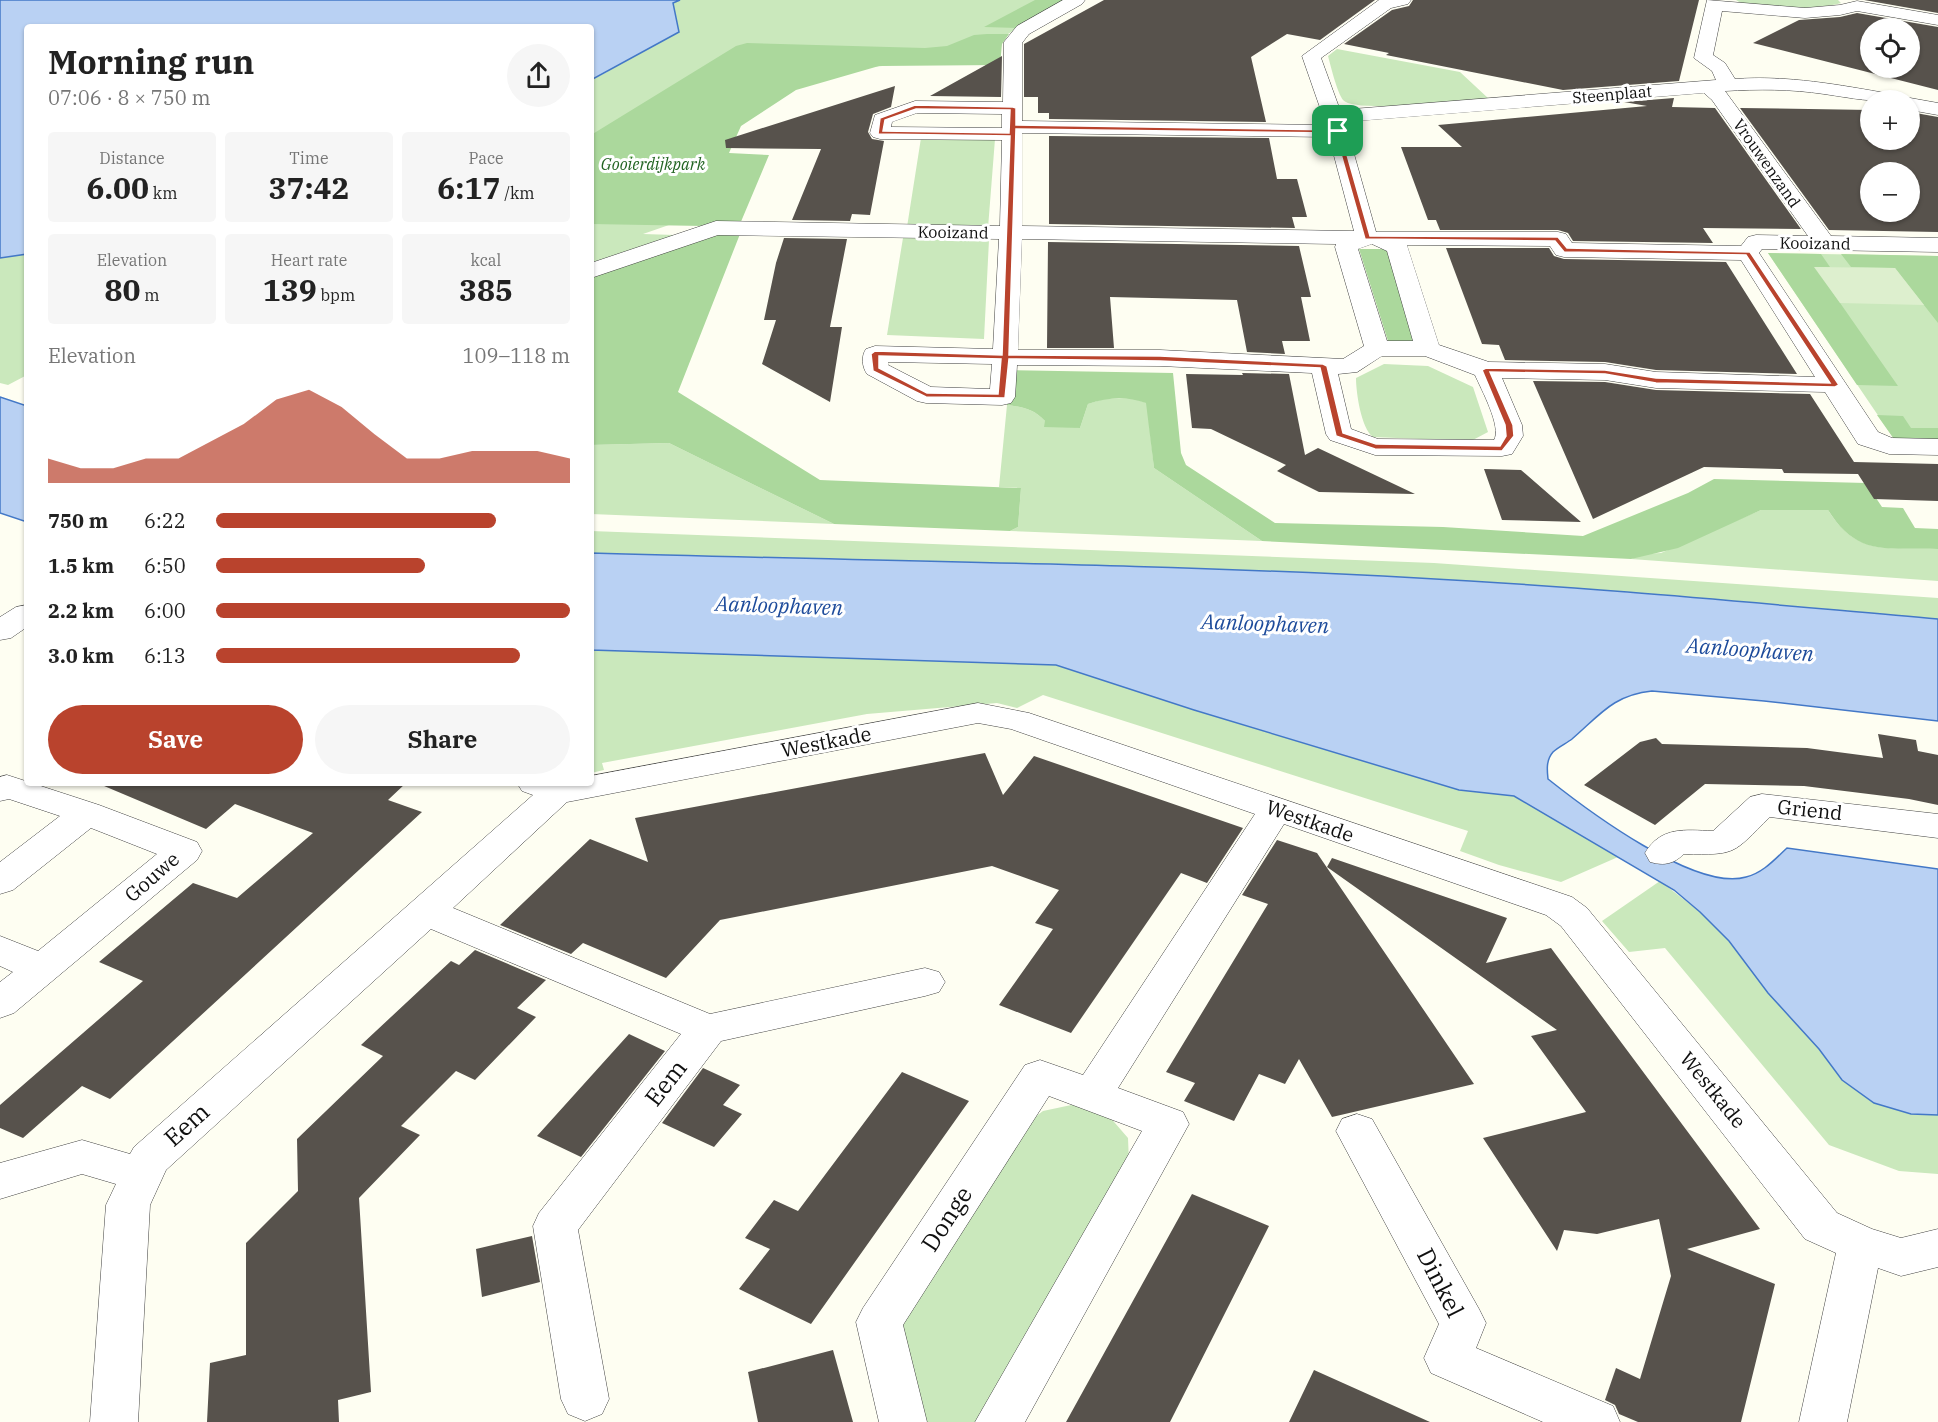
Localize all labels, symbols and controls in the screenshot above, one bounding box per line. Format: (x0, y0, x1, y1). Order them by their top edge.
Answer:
map controls (1860, 18, 1920, 222)
button: locate (1860, 18, 1920, 78)
text: Morning run (48, 40, 254, 83)
button: share (507, 44, 570, 107)
street label: Steenplaat (1571, 81, 1653, 107)
text: 07:06 · 8 × 750 m (48, 84, 211, 111)
button: + (1860, 90, 1920, 150)
pin (1312, 105, 1363, 156)
icon: arrive (1321, 114, 1354, 147)
street label: Vrouwenzand (1729, 115, 1805, 211)
text: Distance (99, 148, 165, 168)
text: Time (289, 148, 329, 168)
text: Pace (468, 148, 504, 168)
park label: Gooierdijkpark (601, 154, 706, 174)
button: − (1860, 162, 1920, 222)
text: 6.00 (87, 168, 149, 207)
text: 37:42 (268, 168, 350, 207)
text: 6:17 (437, 168, 500, 207)
text: km (149, 183, 177, 203)
text: /km (500, 183, 535, 203)
street label: Kooizand (917, 221, 989, 243)
street label: Kooizand (1779, 232, 1851, 254)
text: Elevation (97, 250, 167, 270)
text: Heart rate (271, 250, 347, 270)
text: kcal (471, 250, 501, 270)
text: 80 (105, 270, 141, 309)
text: 139 (263, 270, 317, 309)
text: 385 (459, 270, 513, 309)
text: m (141, 285, 159, 305)
text: bpm (317, 285, 355, 305)
text: Elevation (48, 342, 136, 369)
text: 109–118 m (463, 342, 570, 369)
text: 750 m (48, 507, 108, 534)
text: 6:22 (144, 507, 186, 534)
text: 1.5 km (48, 552, 114, 579)
text: 6:50 (144, 552, 186, 579)
water label: Aanloophaven (713, 589, 843, 621)
text: 2.2 km (48, 597, 114, 624)
text: 6:00 (144, 597, 186, 624)
water label: Aanloophaven (1199, 607, 1329, 639)
water label: Aanloophaven (1683, 630, 1815, 667)
text: 3.0 km (48, 642, 114, 669)
text: 6:13 (144, 642, 186, 669)
button: Save (48, 705, 303, 774)
button: Share (315, 705, 570, 774)
street label: Westkade (778, 720, 873, 763)
street label: Westkade (1263, 793, 1358, 848)
street label: Griend (1776, 793, 1844, 826)
street label: Gouwe (119, 845, 185, 908)
street label: Westkade (1674, 1046, 1753, 1134)
street label: Eem (637, 1052, 694, 1112)
street label: Eem (157, 1095, 216, 1153)
street label: Donge (913, 1180, 979, 1257)
street label: Dinkel (1410, 1243, 1472, 1323)

